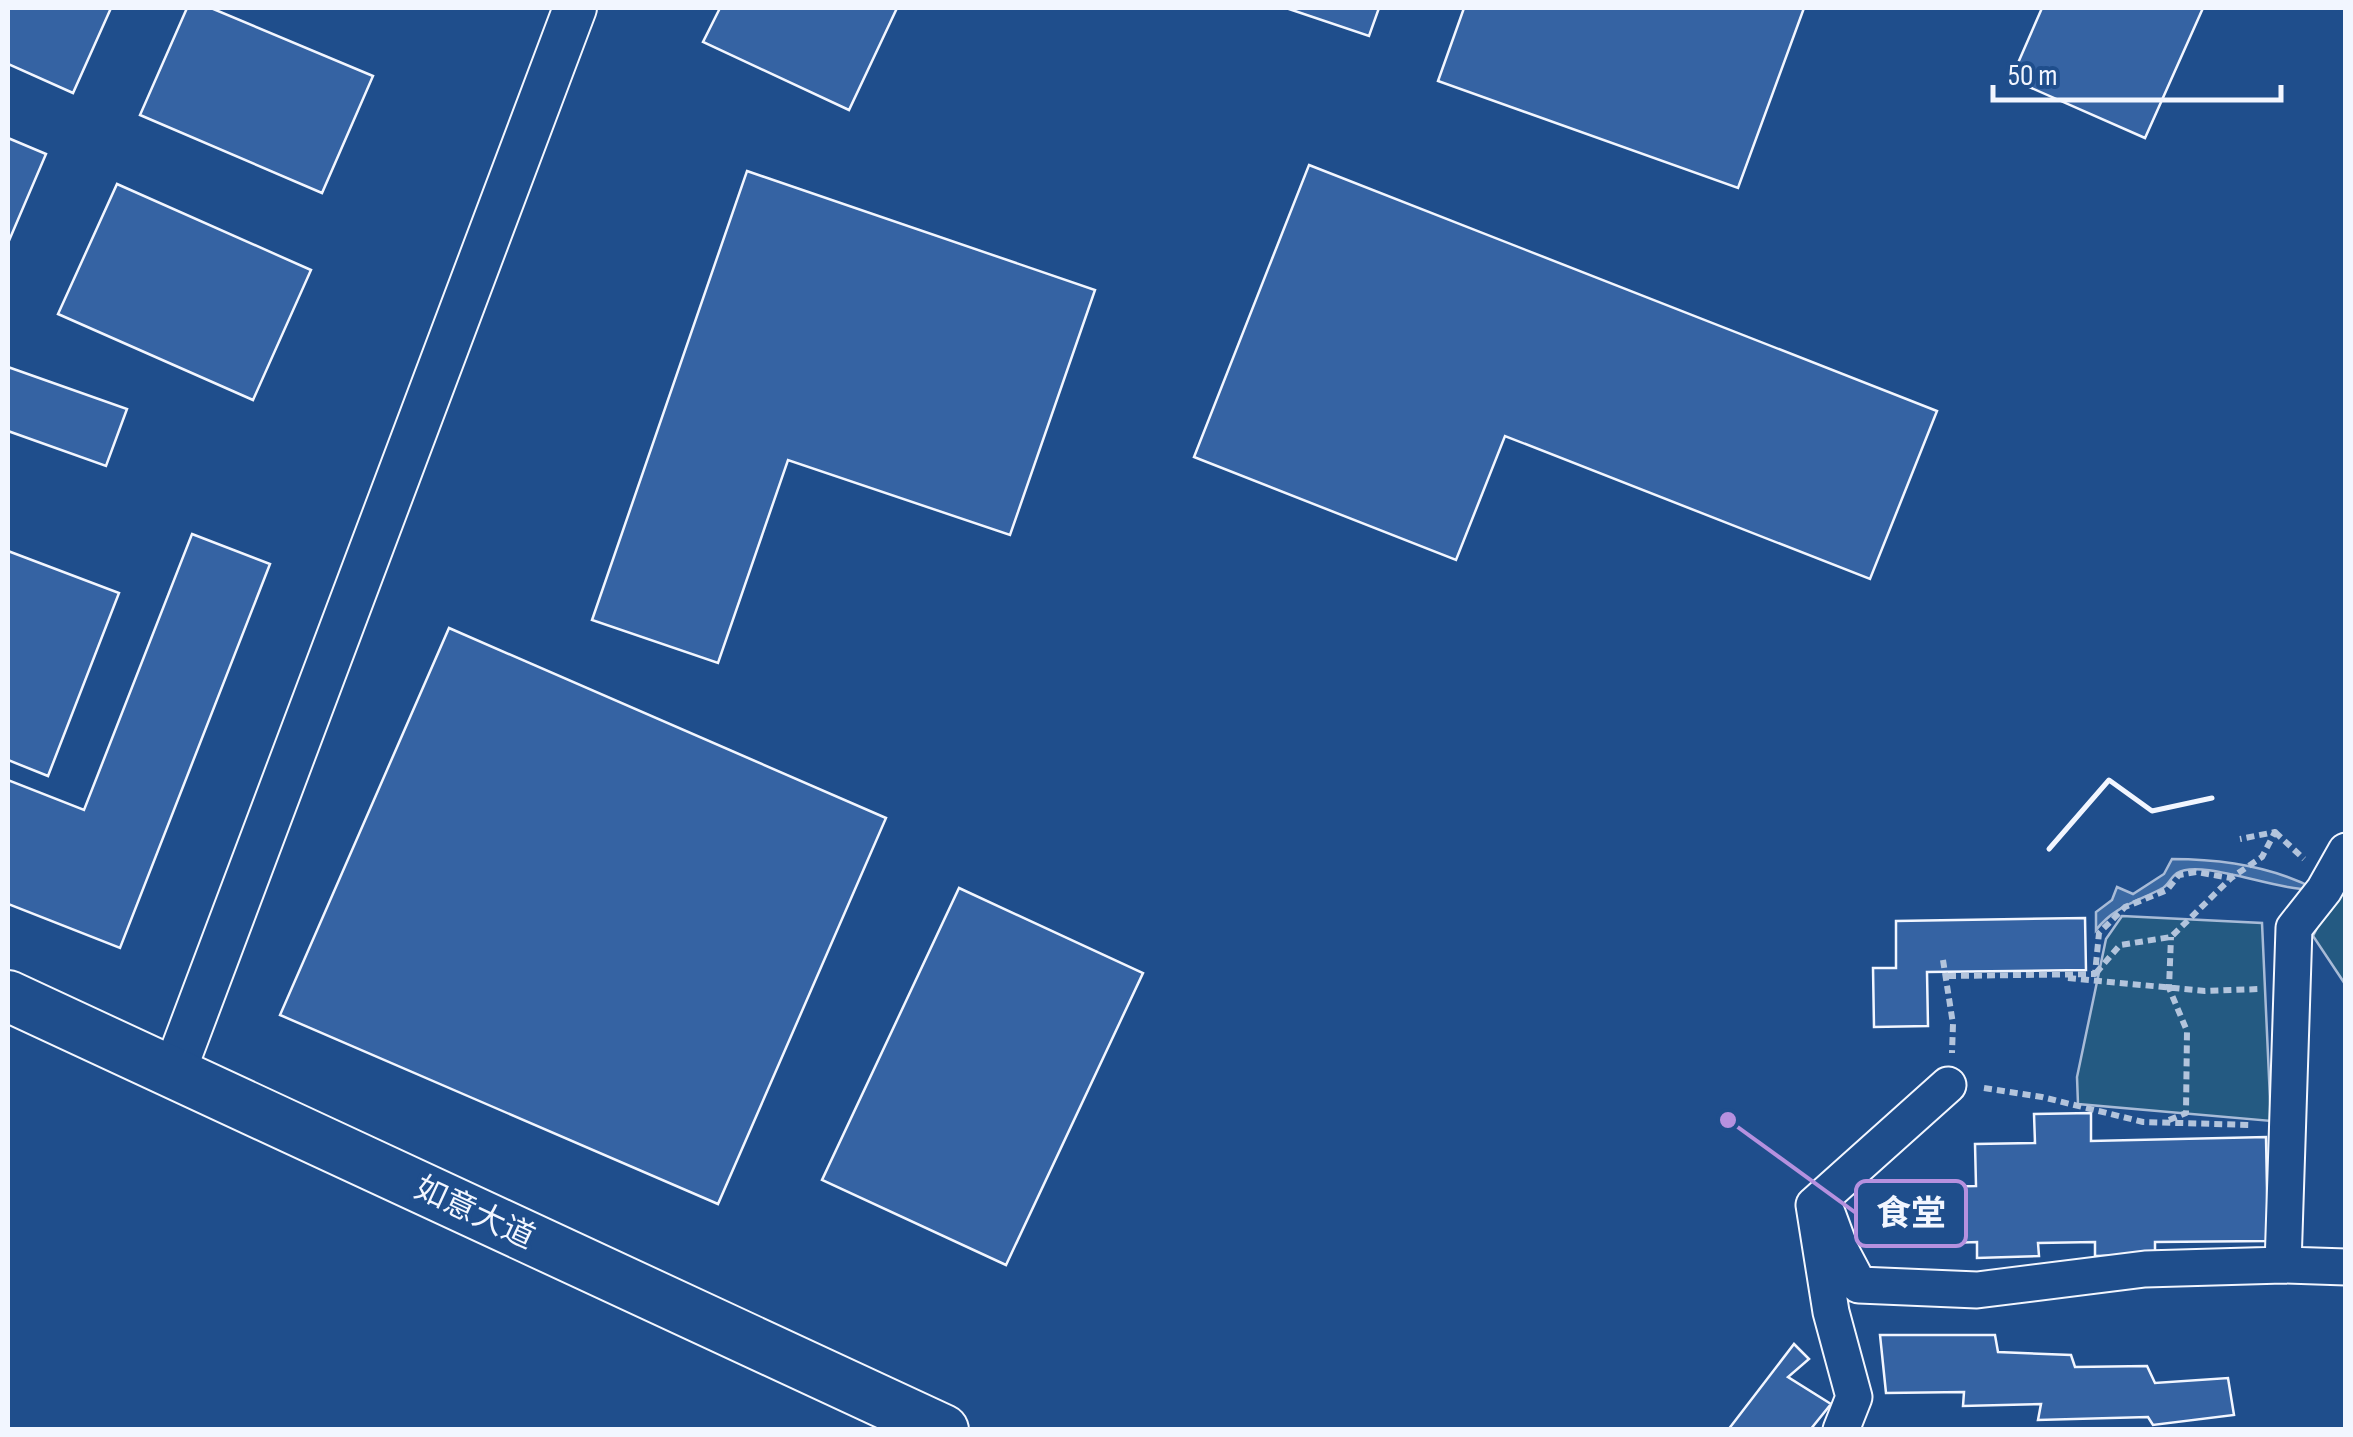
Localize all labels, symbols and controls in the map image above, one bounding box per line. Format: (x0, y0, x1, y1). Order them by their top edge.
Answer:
scale bar (1993, 40, 2280, 102)
text: 50 m (2008, 58, 2057, 94)
street label: 如意大道 (408, 1169, 541, 1258)
callout: 食堂 (1856, 1181, 1966, 1246)
text: 食堂 (1876, 1193, 1946, 1236)

